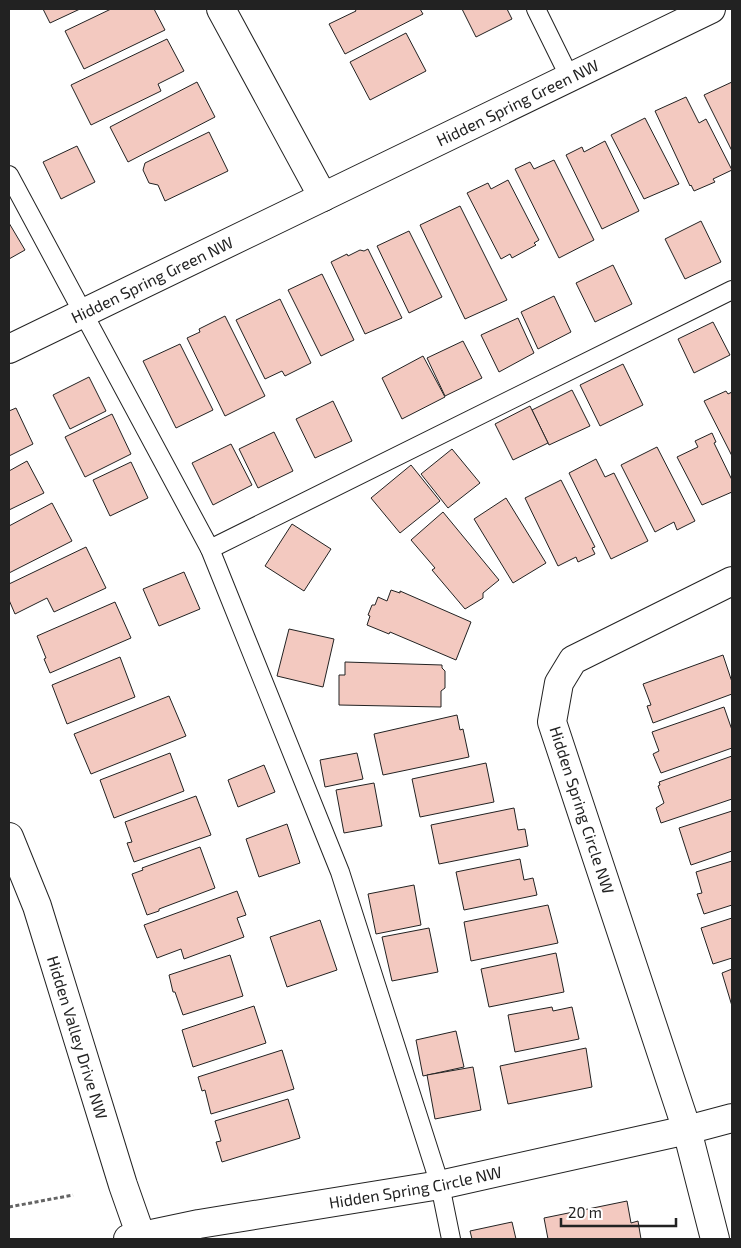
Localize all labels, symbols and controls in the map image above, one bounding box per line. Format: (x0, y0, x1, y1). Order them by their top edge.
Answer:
street label: Hidden Spring Green NW (433, 55, 601, 150)
street label: Hidden Spring Green NW (68, 232, 236, 327)
street label: Hidden Spring Circle NW (546, 724, 619, 896)
street label: Hidden Valley Drive NW (44, 953, 112, 1121)
street label: Hidden Spring Circle NW (327, 1162, 503, 1212)
scale bar (561, 1196, 676, 1228)
text: 20 m (568, 1203, 602, 1221)

